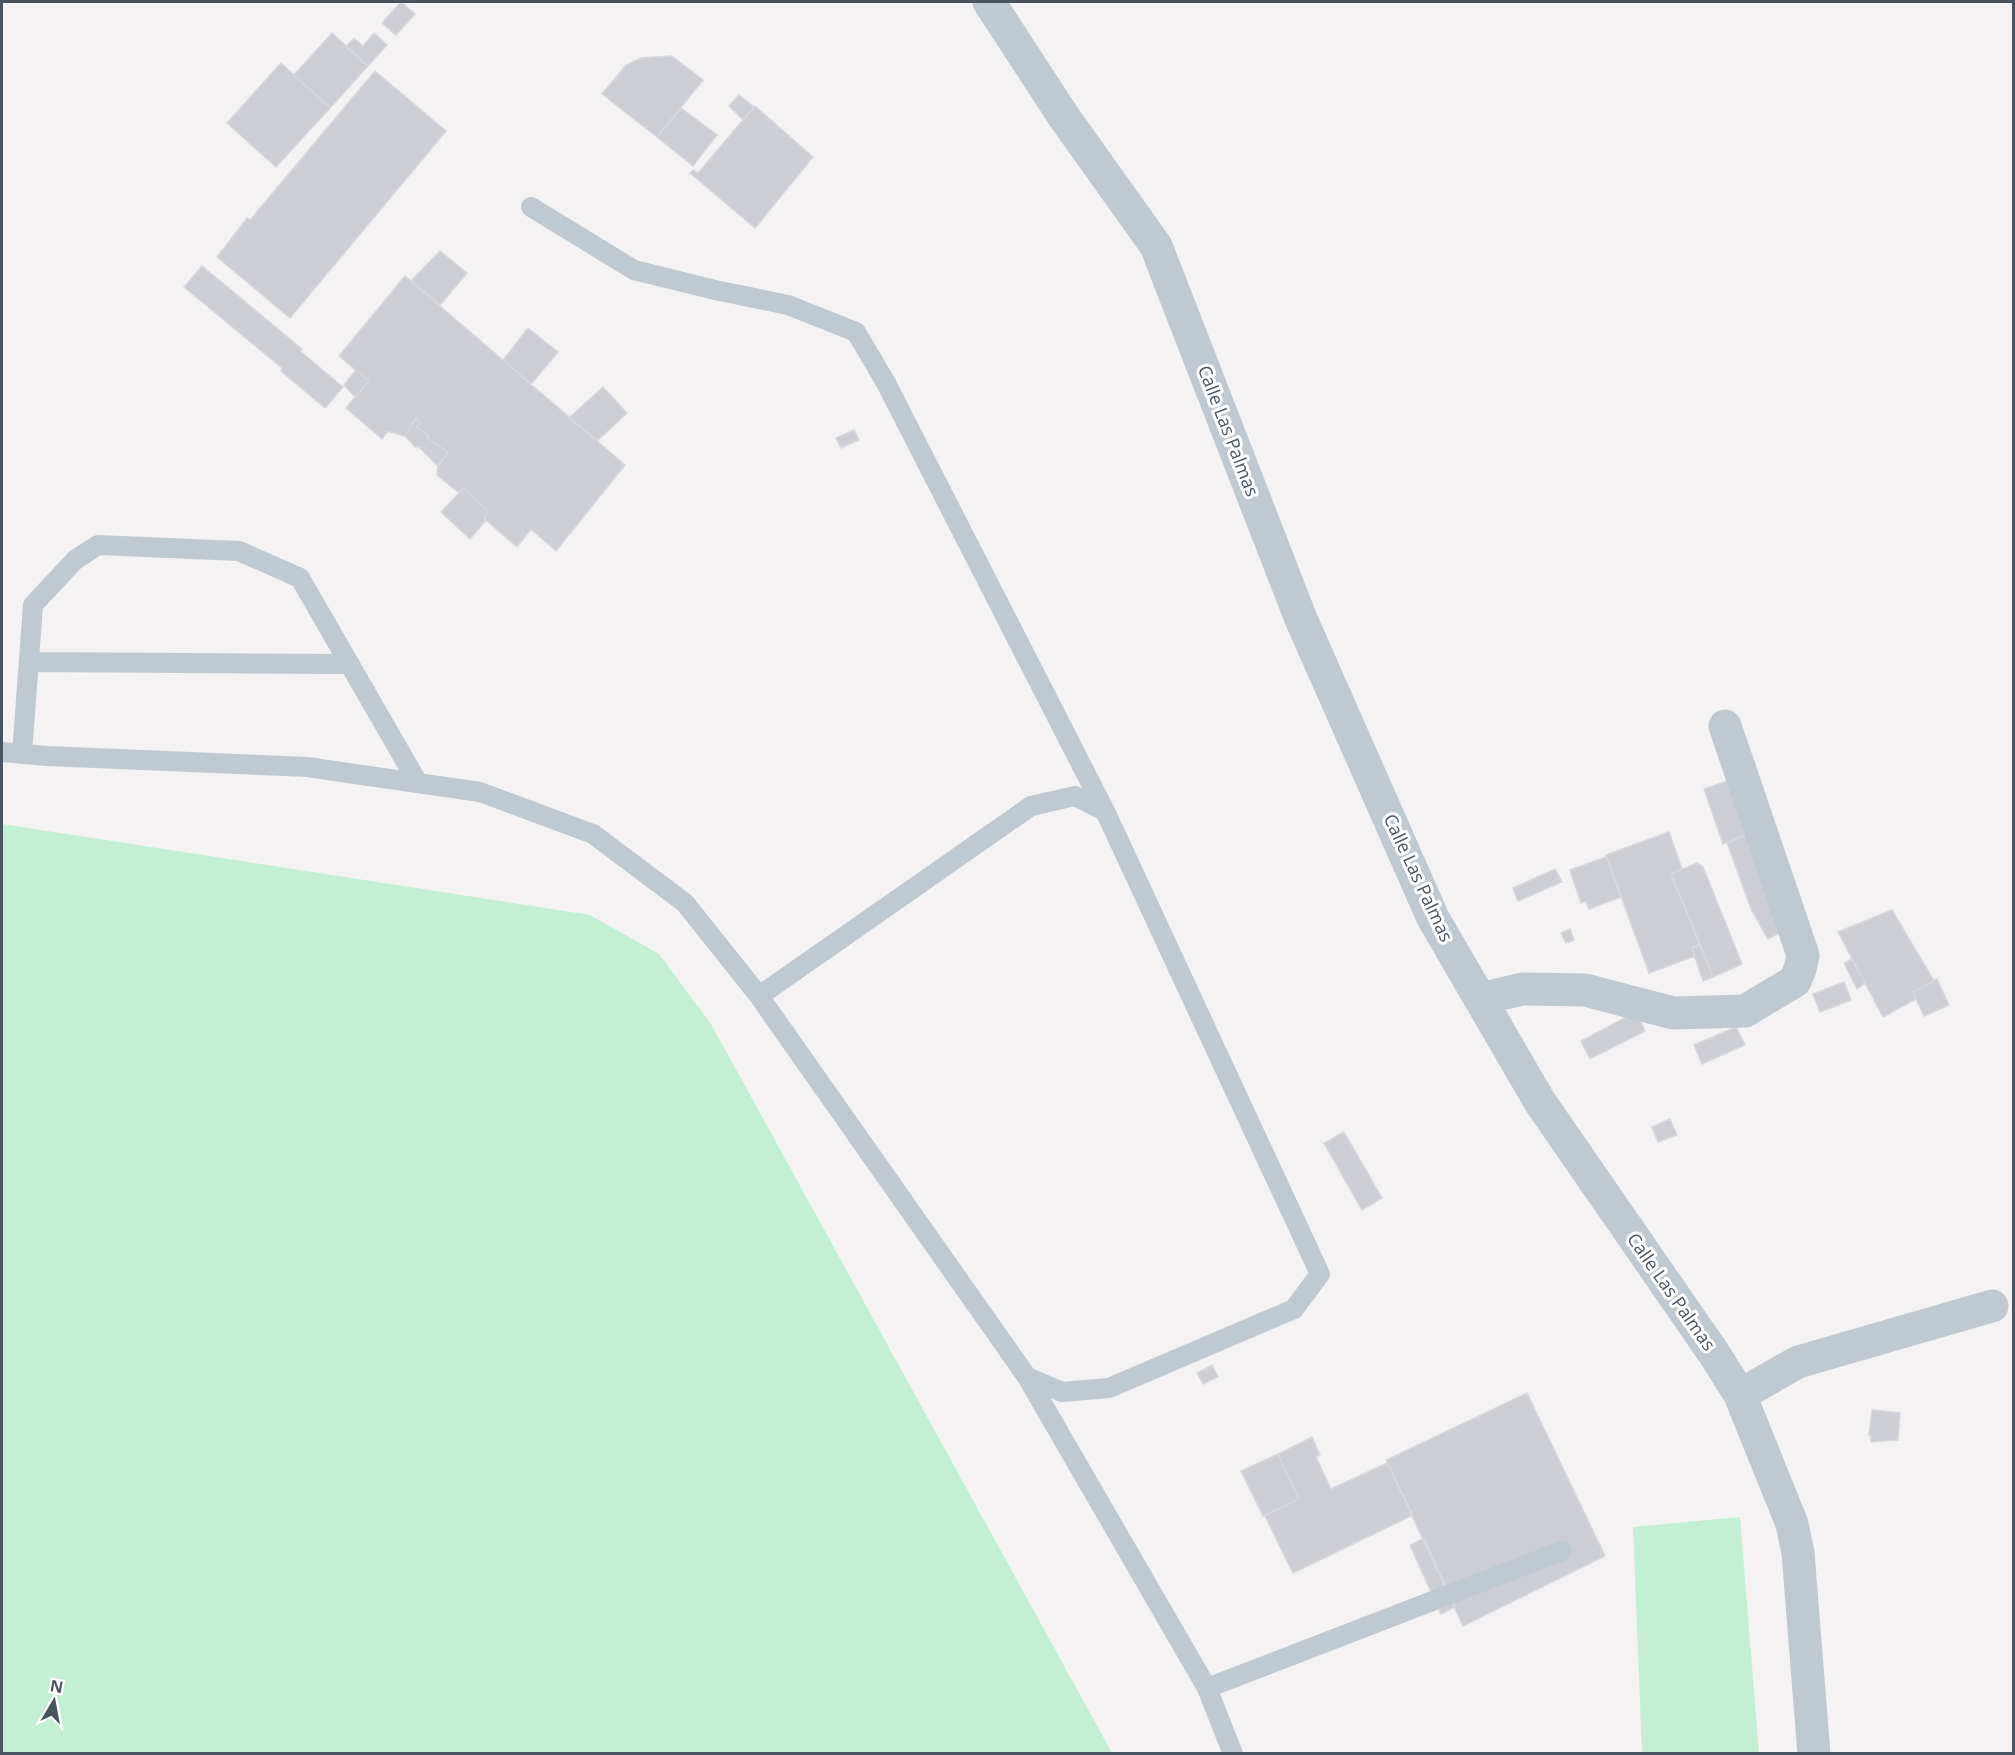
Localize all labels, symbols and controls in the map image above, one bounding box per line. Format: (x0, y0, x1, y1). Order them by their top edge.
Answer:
street label: Calle Las Palmas (1193, 362, 1265, 500)
street label: Calle Las Palmas (1379, 810, 1459, 945)
street label: Calle Las Palmas (1622, 1228, 1721, 1355)
north arrow (24, 1671, 84, 1731)
text: N (48, 1674, 65, 1698)

